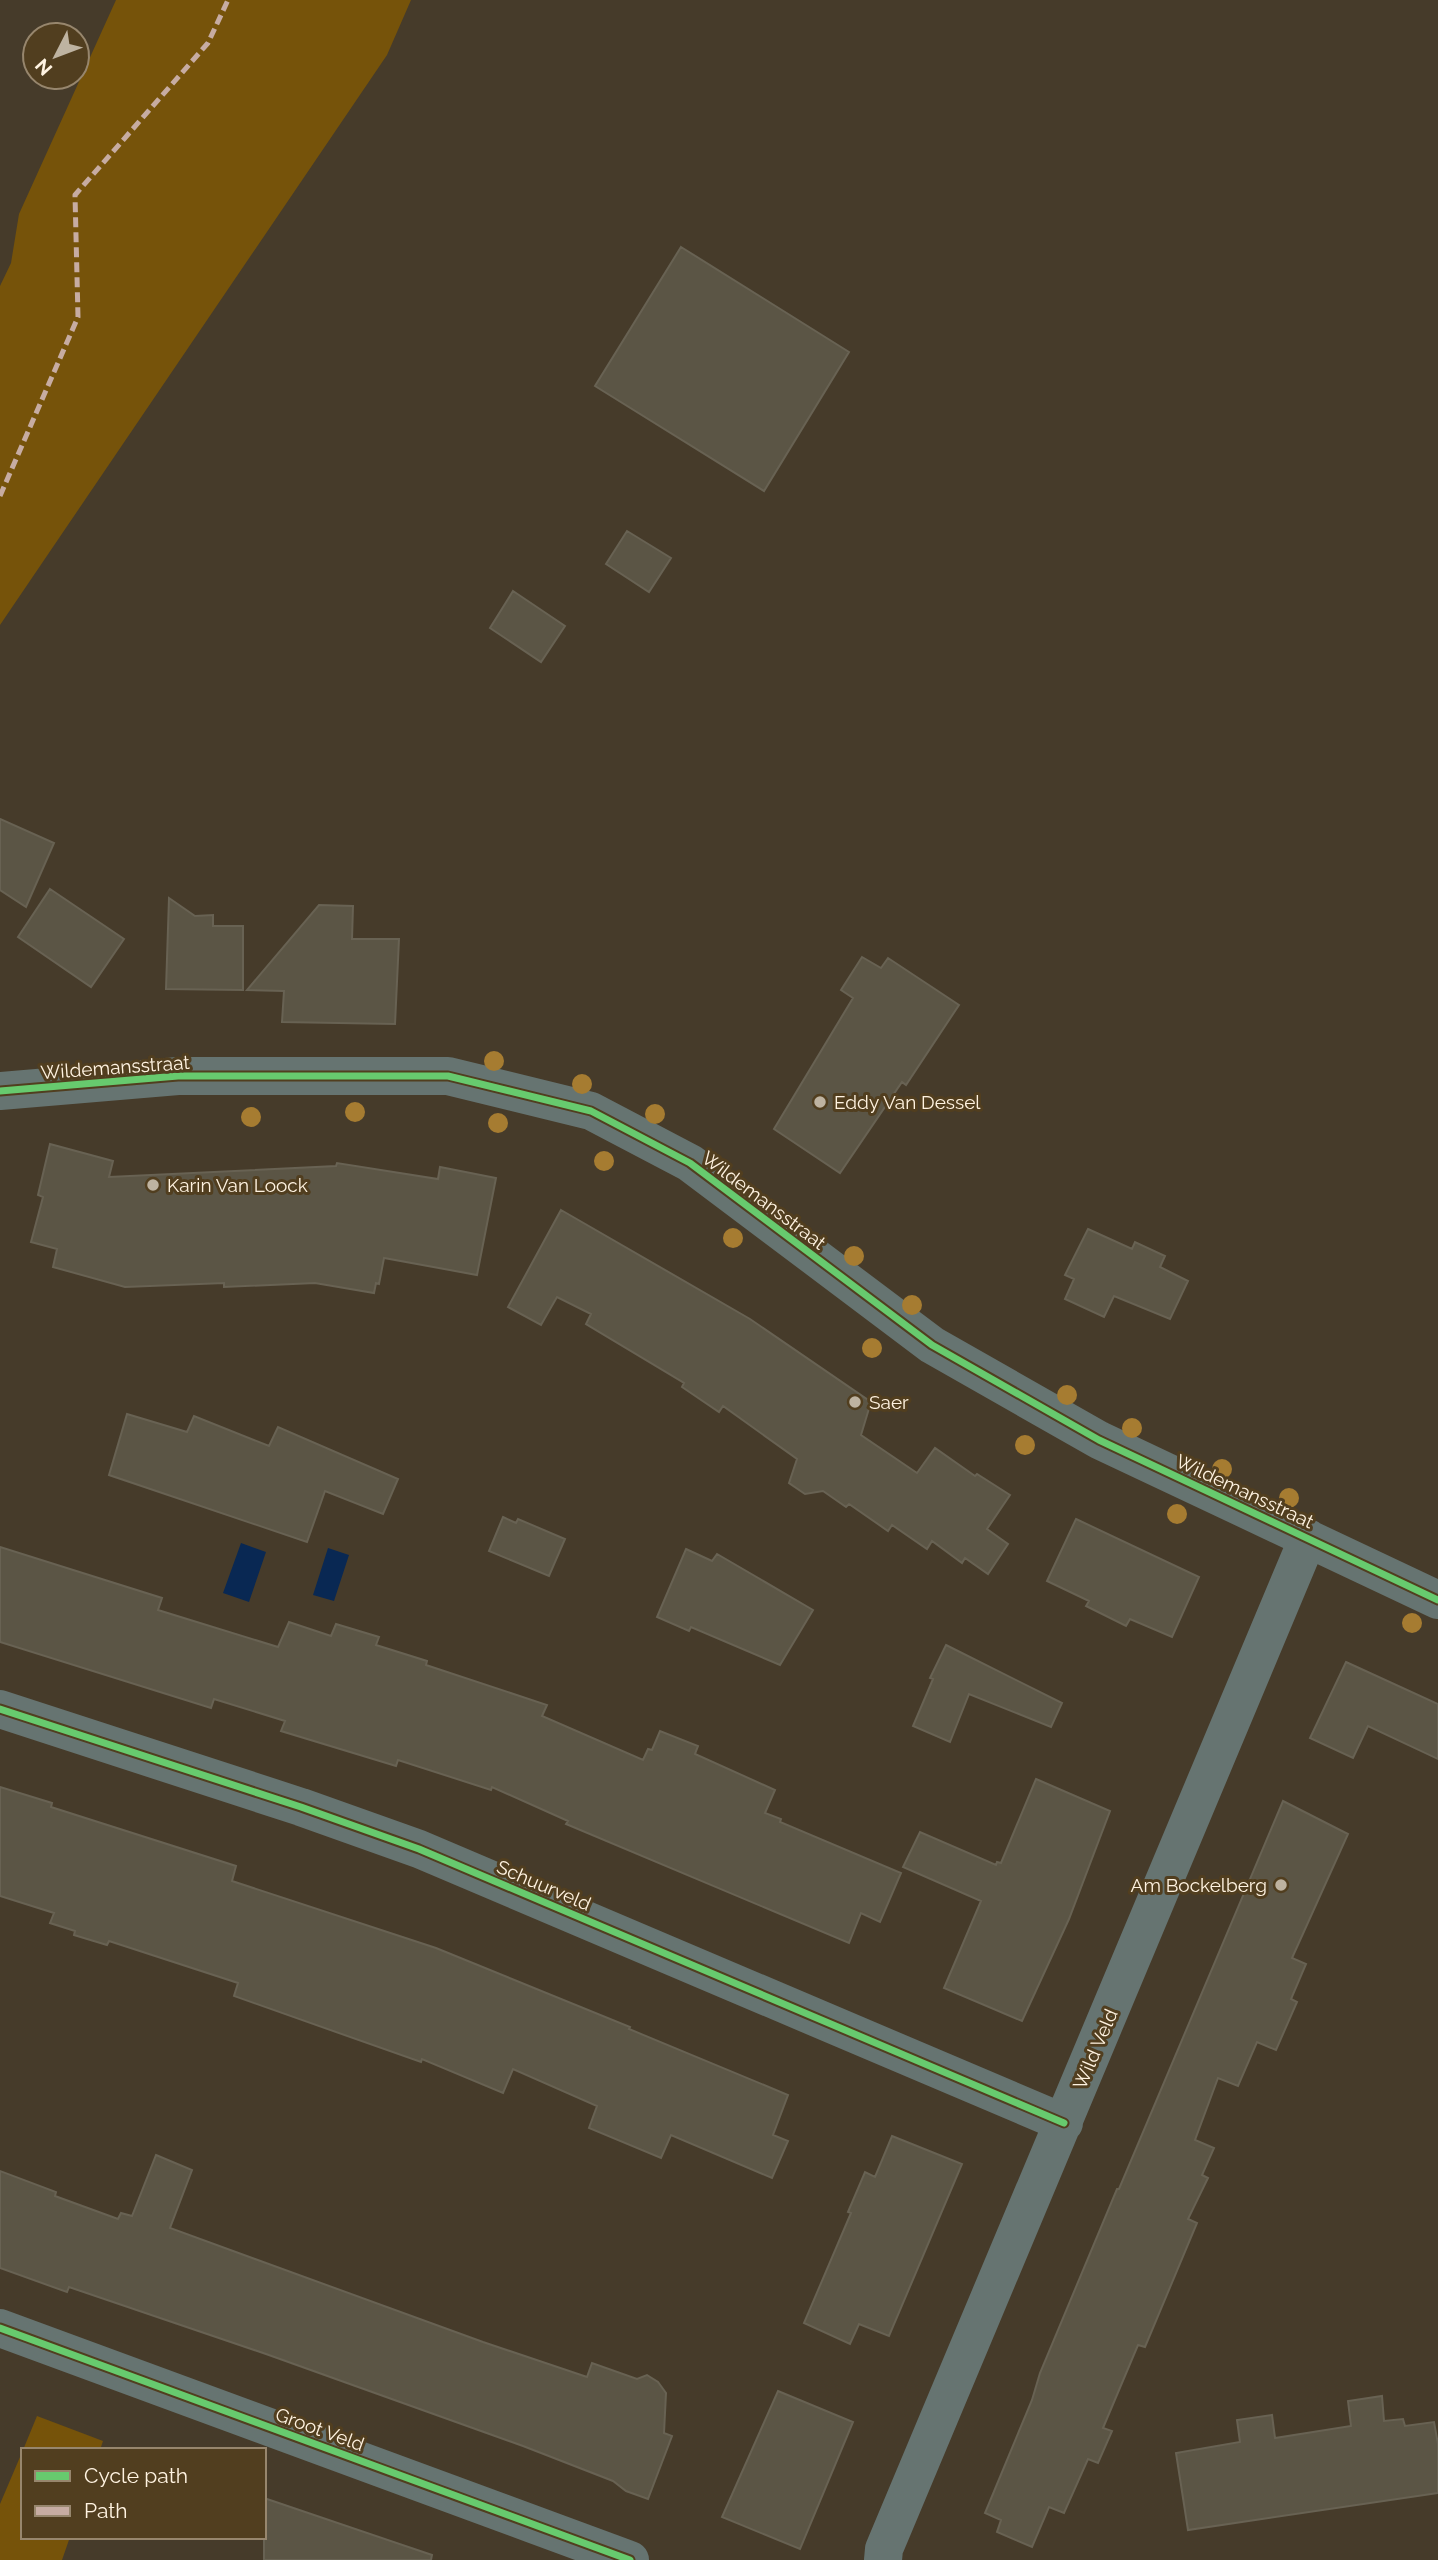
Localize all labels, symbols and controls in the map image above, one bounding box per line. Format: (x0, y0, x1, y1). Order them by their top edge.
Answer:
north arrow (21, 21, 91, 91)
text: N (30, 55, 56, 80)
street label: Wildemansstraat (40, 1051, 191, 1083)
place label: Eddy Van Dessel (834, 1091, 981, 1113)
marker: Eddy Van Dessel (812, 1094, 828, 1110)
street label: Wildemansstraat (698, 1146, 831, 1254)
place label: Karin Van Loock (167, 1174, 308, 1196)
marker: Karin Van Loock (145, 1177, 161, 1193)
place label: Saer (869, 1391, 909, 1413)
marker: Saer (847, 1394, 863, 1410)
street label: Wildemansstraat (1173, 1449, 1318, 1533)
street label: Schuurveld (494, 1855, 594, 1915)
place label: Am Bockelberg (1131, 1874, 1267, 1896)
marker: Am Bockelberg (1273, 1877, 1289, 1893)
street label: Wild Veld (1068, 2006, 1122, 2092)
street label: Groot Veld (273, 2403, 367, 2455)
legend (21, 2448, 266, 2539)
text: Cycle path (84, 2463, 188, 2488)
text: Path (84, 2498, 128, 2523)

